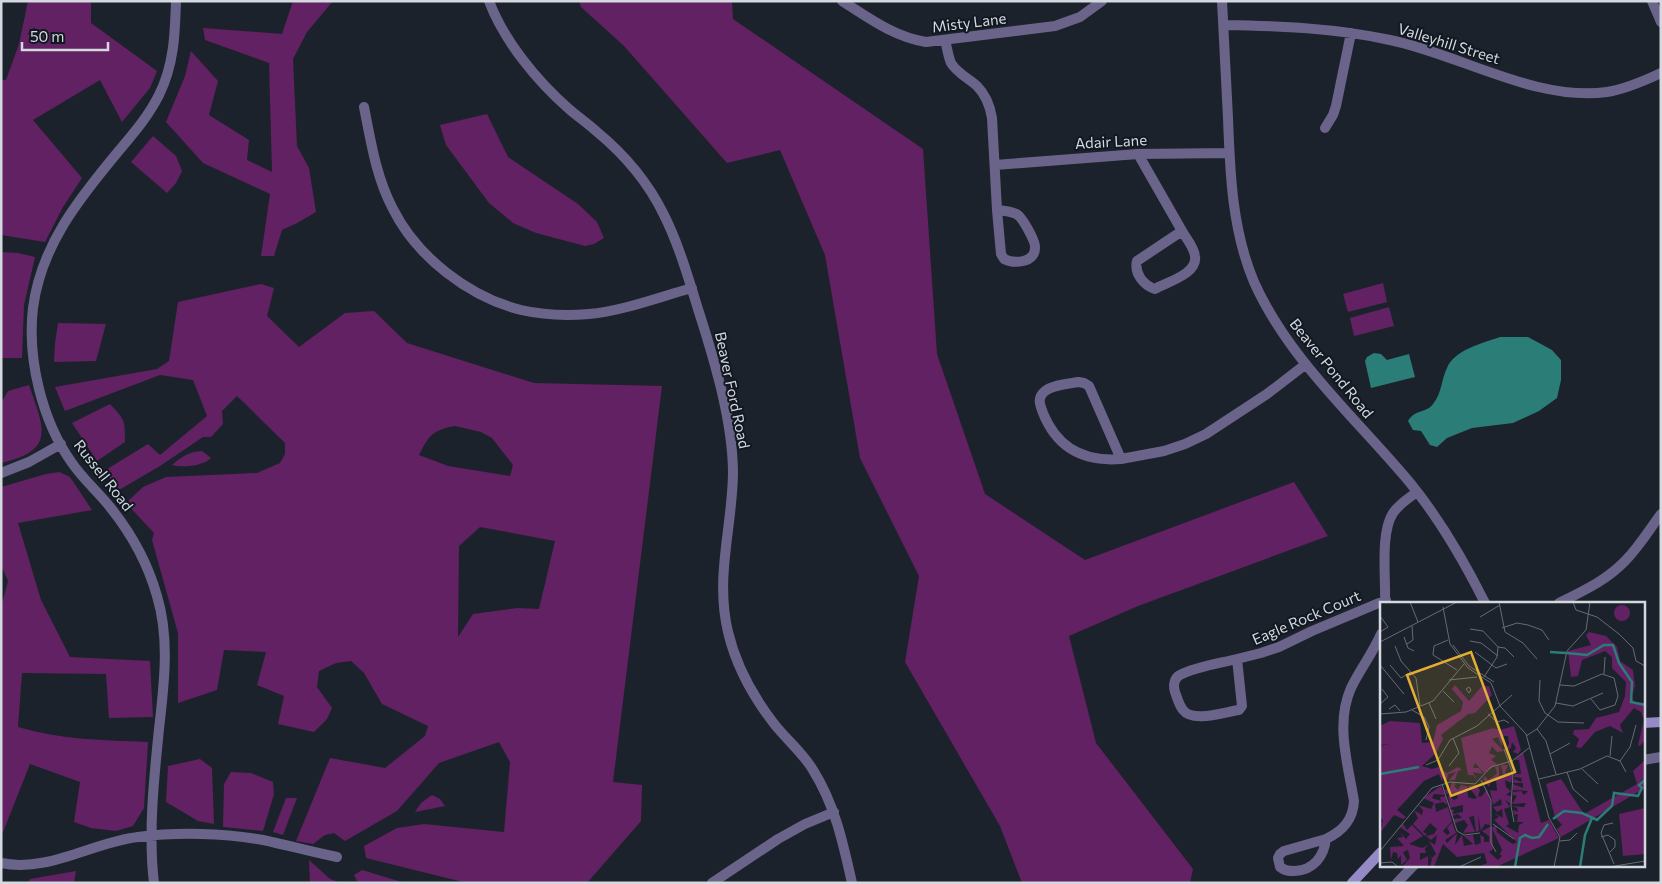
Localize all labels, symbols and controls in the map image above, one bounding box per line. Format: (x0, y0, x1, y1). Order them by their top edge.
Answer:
street label: Misty Lane (931, 9, 1007, 35)
street label: Valleyhill Street (1396, 19, 1502, 67)
scale bar (22, 20, 109, 52)
text: 50 m (30, 27, 64, 45)
street label: Adair Lane (1074, 130, 1148, 152)
street label: Beaver Pond Road (1286, 315, 1378, 421)
street label: Beaver Ford Road (712, 330, 754, 450)
street label: Russell Road (71, 436, 137, 514)
street label: Eagle Rock Court (1249, 586, 1363, 648)
inset map (1380, 602, 1644, 866)

